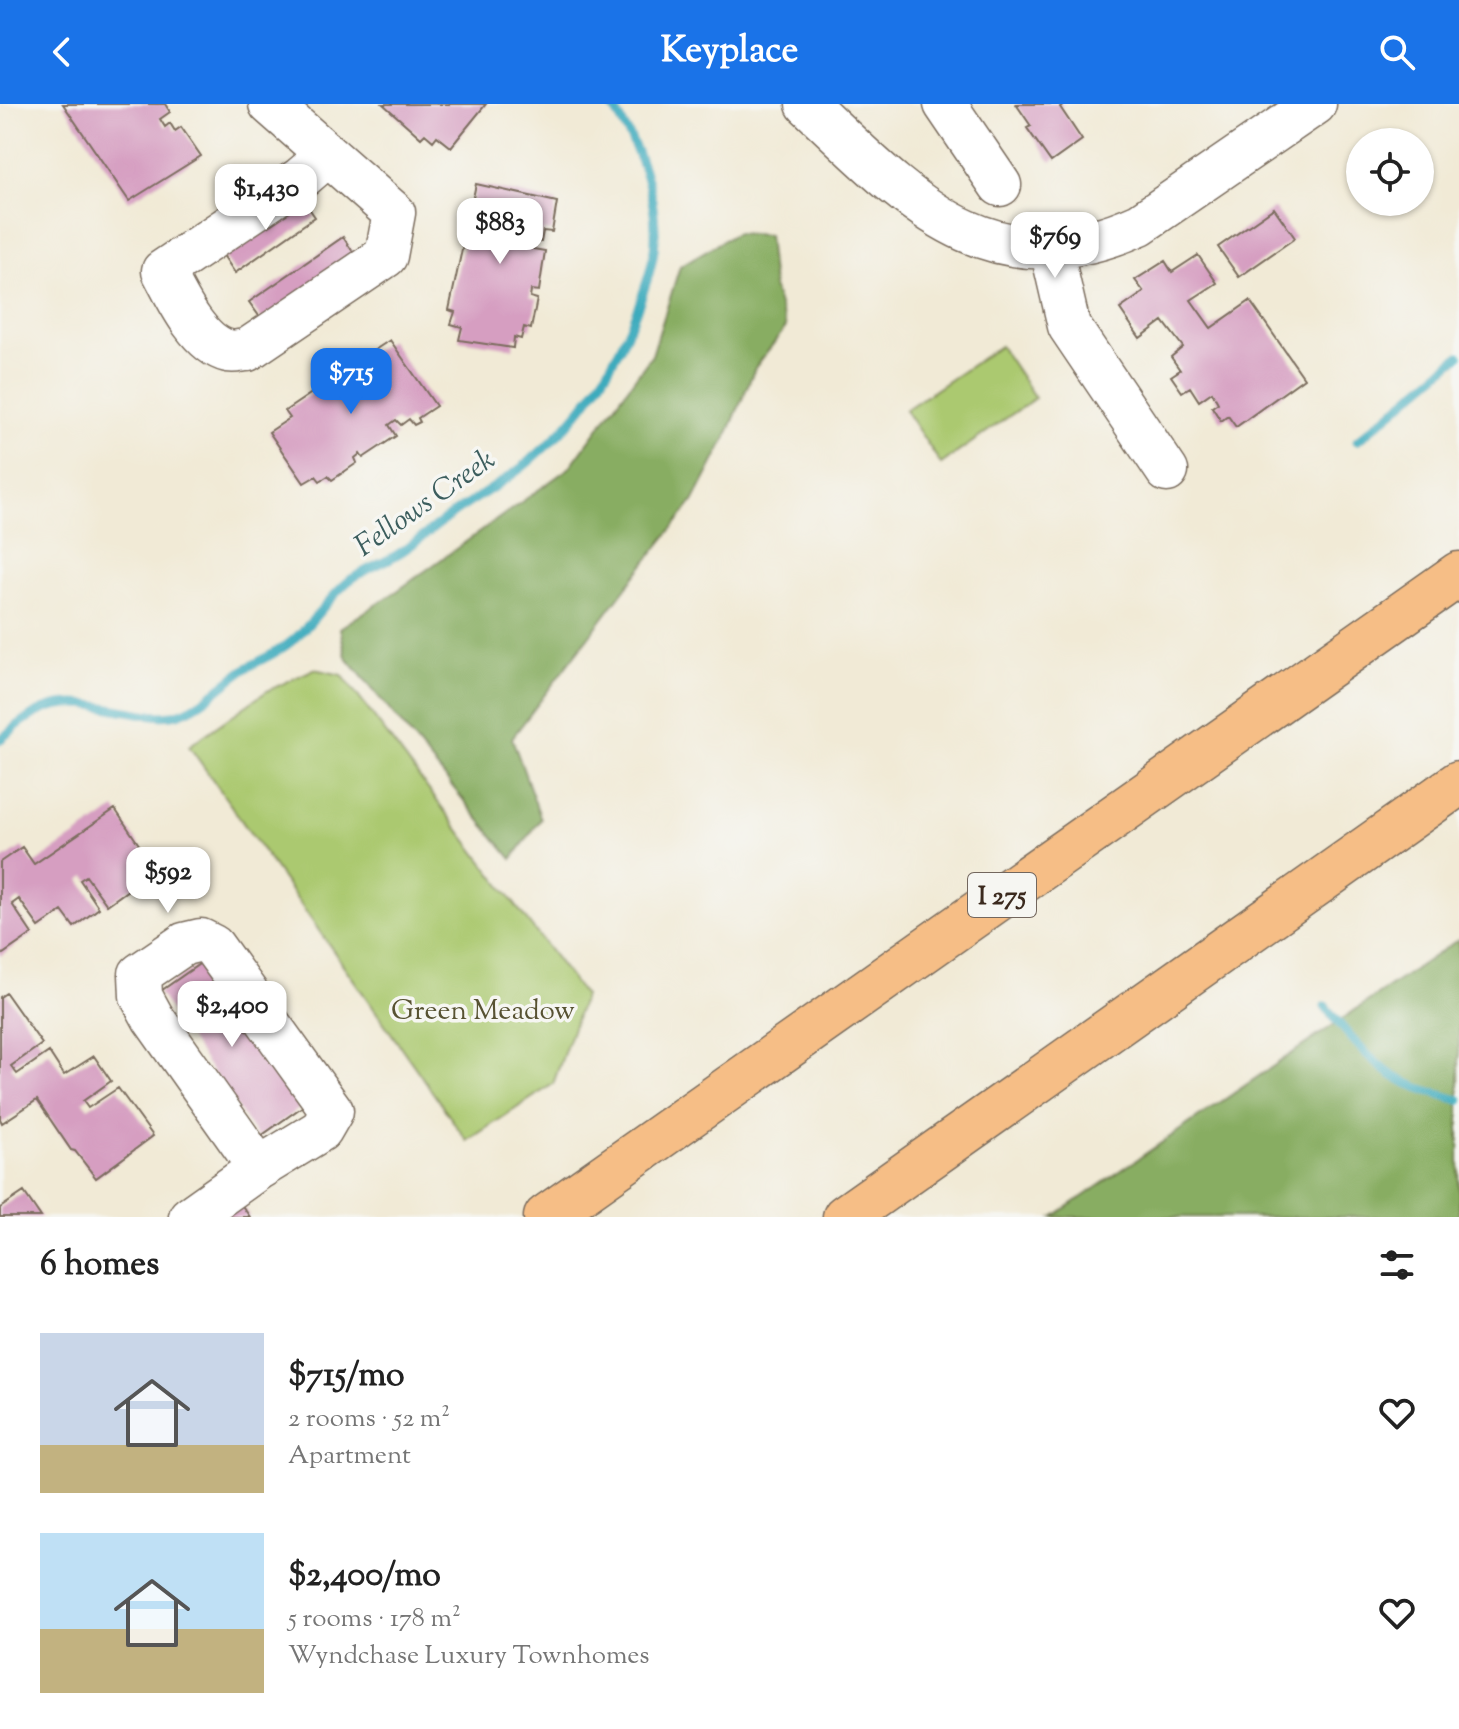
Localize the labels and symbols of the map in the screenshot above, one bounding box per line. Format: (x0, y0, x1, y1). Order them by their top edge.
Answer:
pin: $1,430 (201, 164, 331, 232)
pin: $883 (453, 198, 547, 266)
pin: $769 (1008, 212, 1102, 280)
pin: $715 (304, 348, 398, 416)
water label: Fellows Creek (346, 440, 505, 568)
pin: $592 (121, 847, 215, 915)
road number: I 275 (968, 873, 1036, 917)
pin: $2,400 (167, 981, 297, 1049)
park label: Green Meadow (391, 992, 575, 1032)

